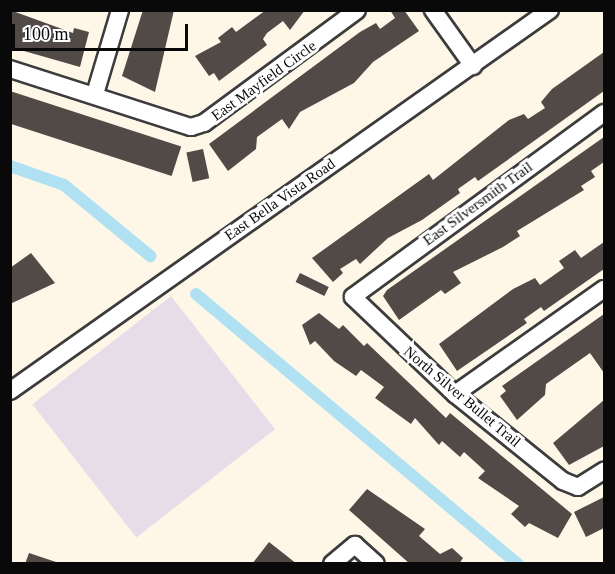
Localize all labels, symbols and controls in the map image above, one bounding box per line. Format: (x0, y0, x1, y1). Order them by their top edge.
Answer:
scale bar (15, 12, 190, 50)
text: 100 m (23, 24, 69, 44)
street label: East Mayfield Circle (208, 37, 320, 125)
street label: East Bella Vista Road (221, 155, 339, 245)
street label: East Silversmith Trail (420, 158, 536, 250)
street label: North Silver Bullet Trail (400, 343, 524, 451)

